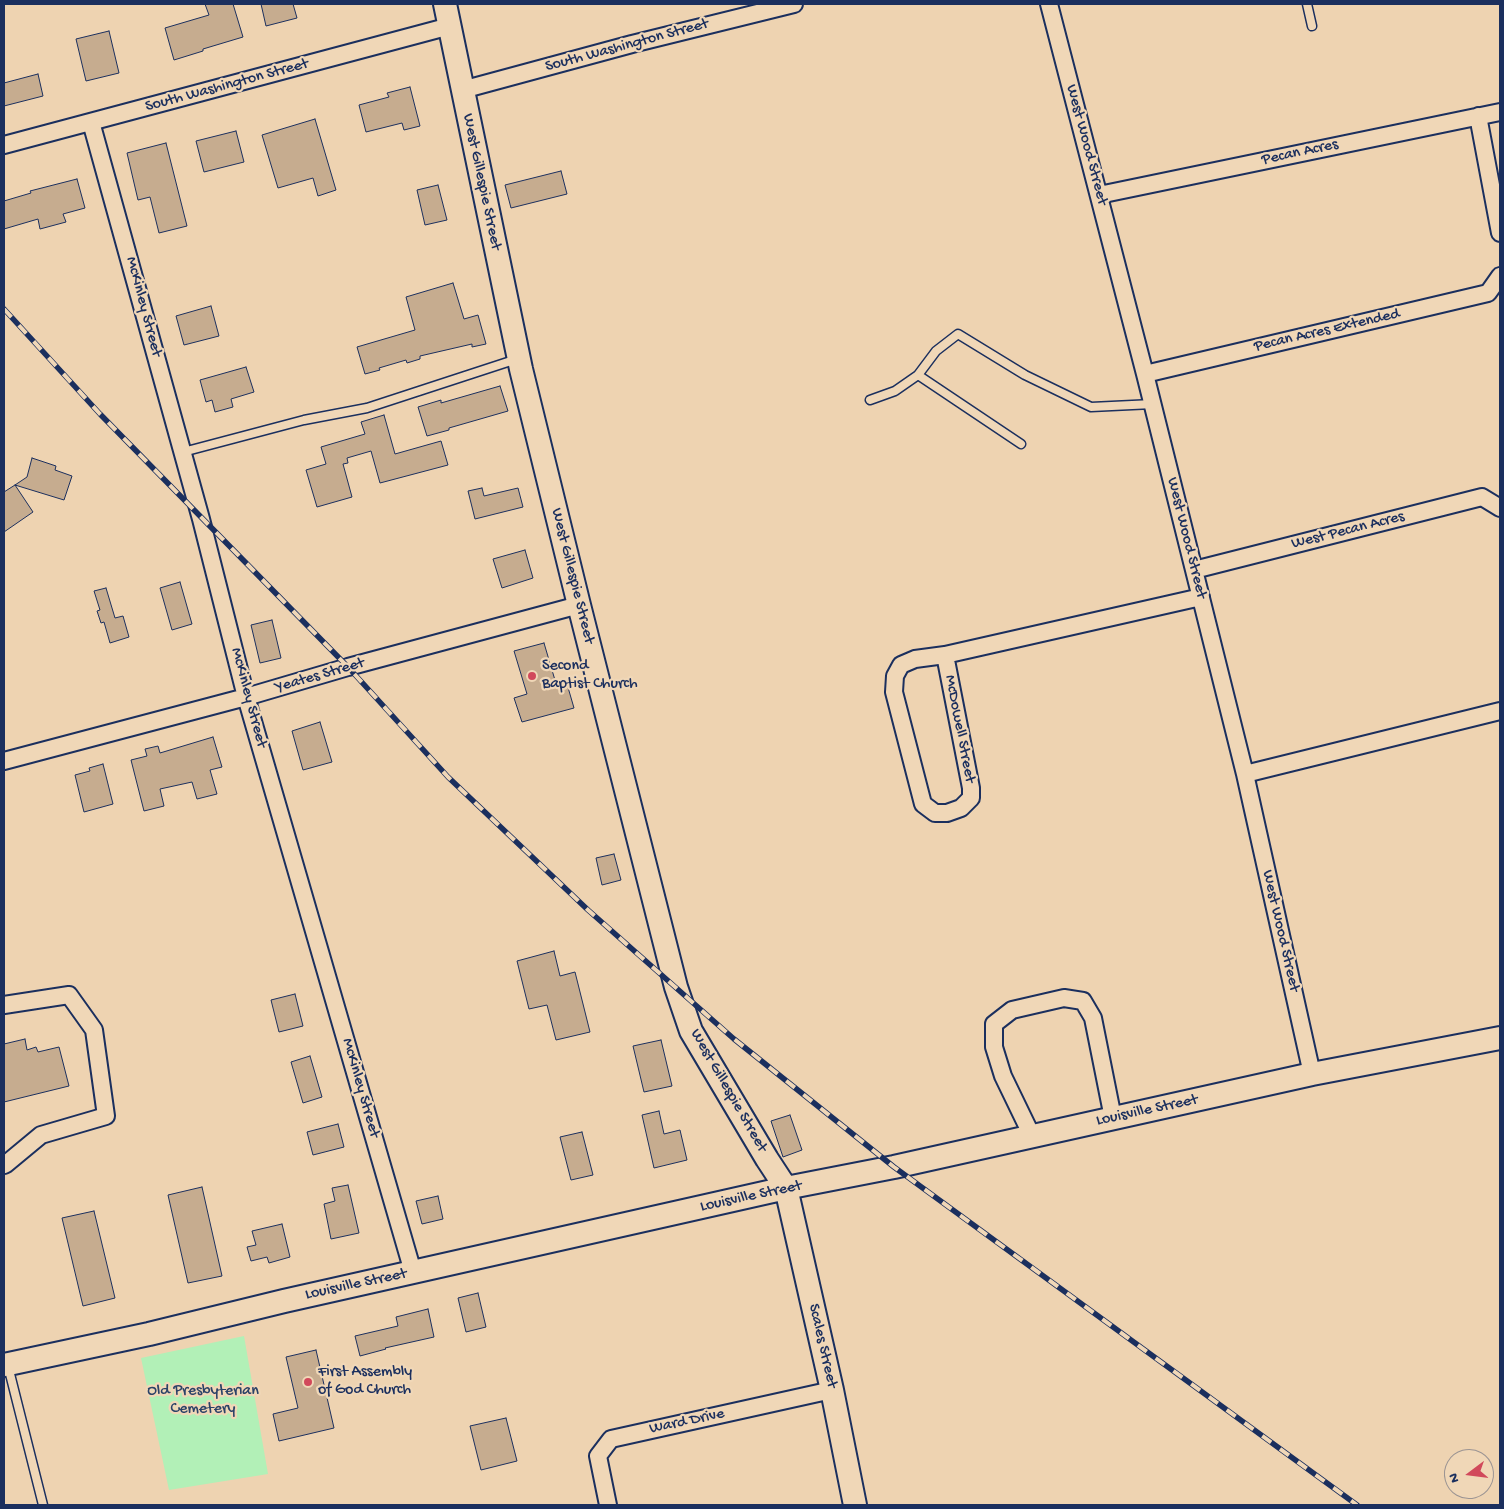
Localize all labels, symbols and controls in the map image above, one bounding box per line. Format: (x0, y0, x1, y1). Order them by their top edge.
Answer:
street label: South Washington Street (543, 15, 711, 77)
street label: South Washington Street (143, 55, 311, 117)
street label: West Wood Street (1061, 83, 1111, 207)
street label: West Gillespie Street (457, 112, 505, 252)
street label: Pecan Acres (1260, 136, 1340, 170)
street label: McKinley Street (120, 255, 166, 359)
street label: Pecan Acres Extended (1252, 305, 1402, 357)
street label: West Wood Street (1162, 475, 1210, 601)
street label: West Gillespie Street (546, 506, 598, 646)
street label: West Pecan Acres (1290, 508, 1406, 554)
street label: McKinley Street (225, 646, 271, 750)
street label: Yeates Street (273, 654, 367, 698)
place label: Second Baptist Church (542, 657, 638, 695)
marker: Second Baptist Church (526, 670, 538, 682)
street label: McDowell Street (939, 673, 979, 785)
street label: West Wood Street (1257, 868, 1303, 994)
street label: West Gillespie Street (685, 1026, 771, 1156)
street label: McKinley Street (337, 1036, 383, 1140)
street label: Louisville Street (1094, 1091, 1200, 1131)
street label: Louisville Street (698, 1177, 804, 1217)
street label: Louisville Street (303, 1265, 409, 1305)
street label: Scales Street (803, 1302, 841, 1390)
place label: First Assembly of God Church (318, 1363, 412, 1401)
marker: First Assembly of God Church (302, 1376, 314, 1388)
park label: Old Presbyterian Cemetery (147, 1382, 259, 1420)
street label: Ward Drive (648, 1405, 726, 1439)
north arrow (1444, 1449, 1494, 1499)
text: N (1446, 1471, 1464, 1484)

